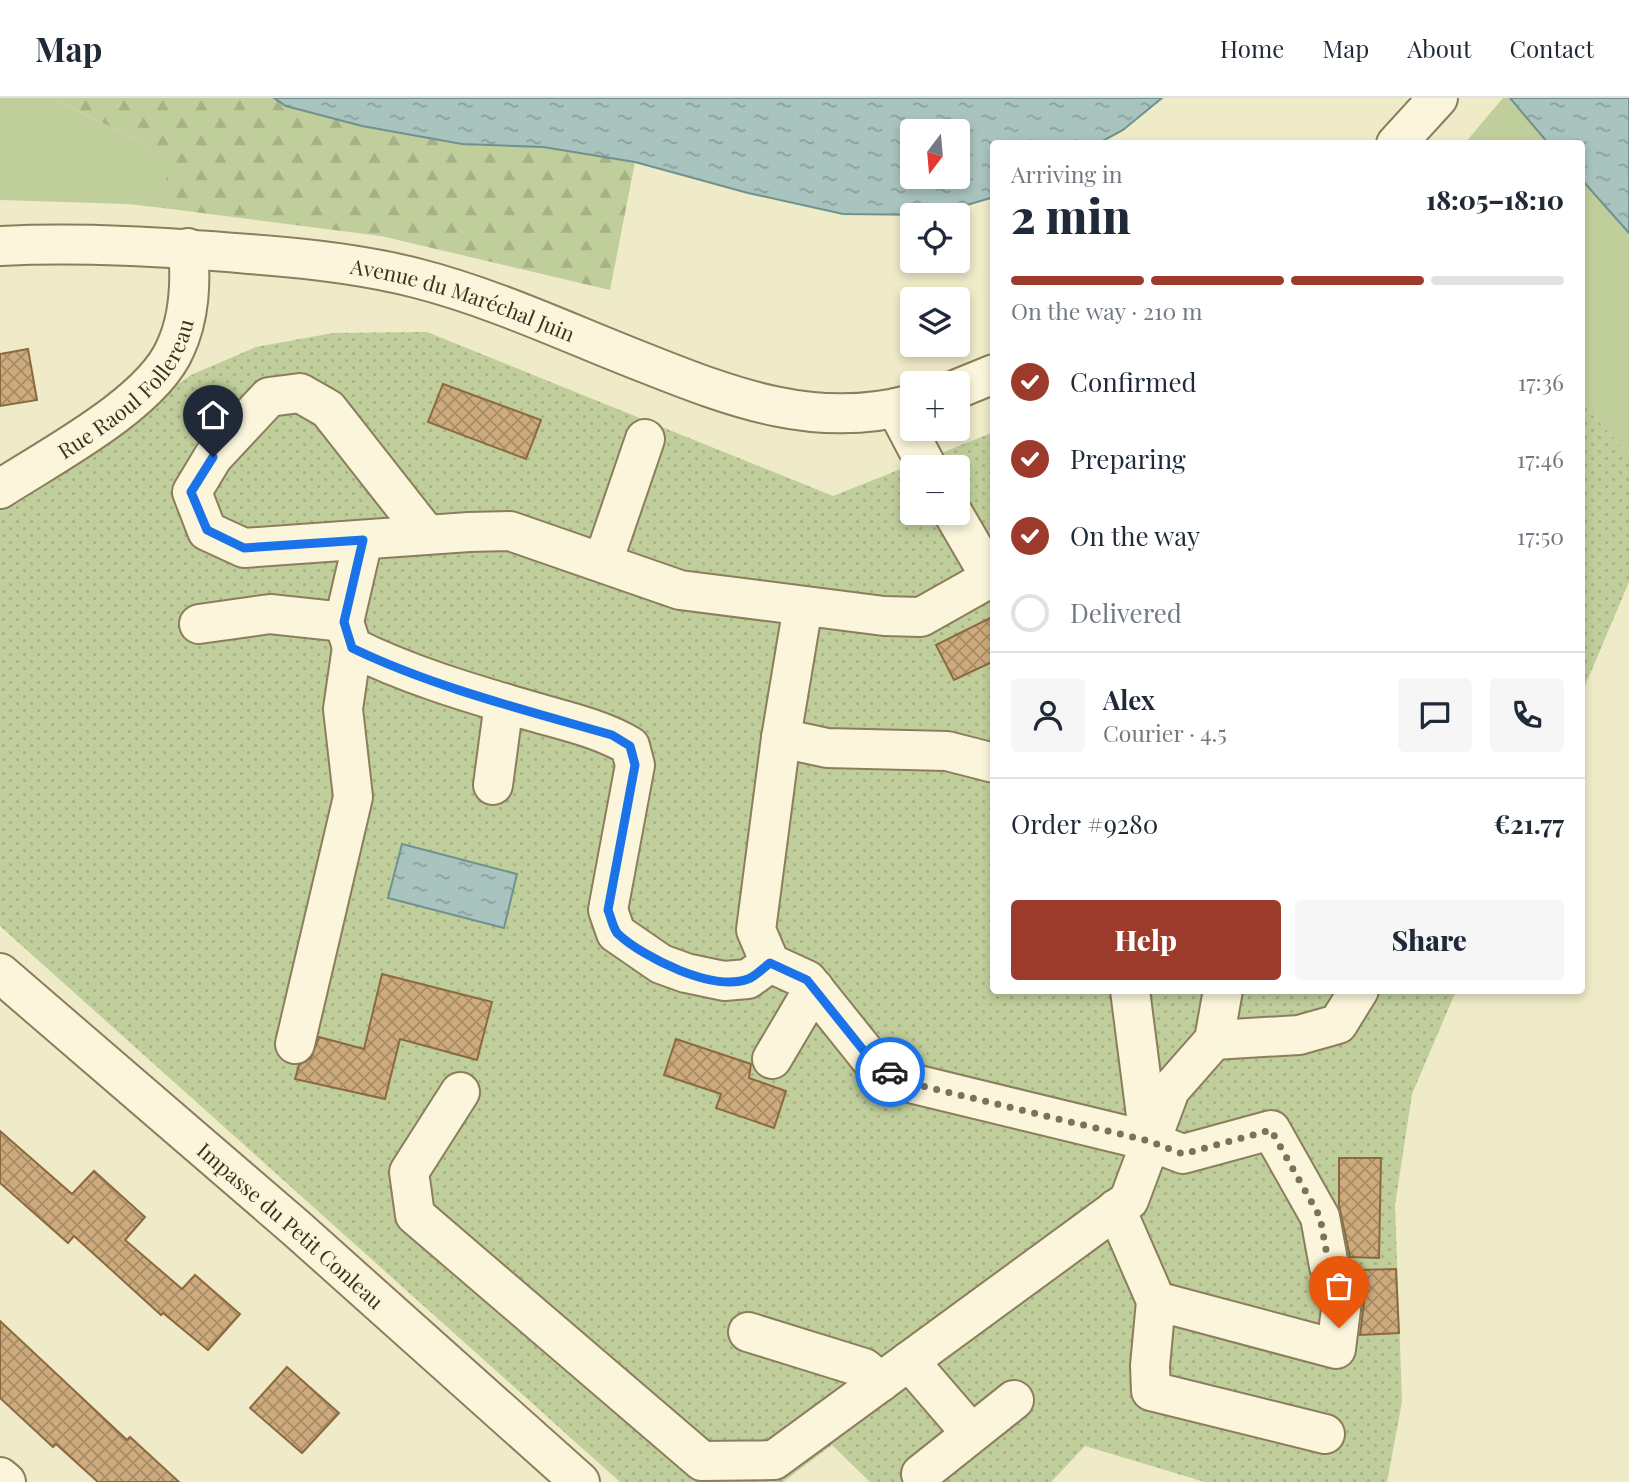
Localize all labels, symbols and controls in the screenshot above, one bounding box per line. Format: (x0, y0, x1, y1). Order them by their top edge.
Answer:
text: Map (35, 26, 102, 70)
text: Home (1220, 32, 1284, 64)
text: Map (1322, 32, 1369, 64)
text: About (1407, 32, 1471, 64)
text: Contact (1509, 32, 1594, 64)
north arrow (900, 119, 970, 189)
map controls (900, 119, 970, 525)
text: Arriving in (1011, 158, 1123, 189)
text: 18:05–18:10 (1426, 182, 1564, 217)
text: 2 min (1011, 184, 1131, 246)
button: locate (900, 203, 970, 273)
street label: Avenue du Maréchal Juin (348, 251, 580, 347)
button: layers (900, 287, 970, 357)
text: On the way · 210 m (1011, 295, 1203, 326)
street label: Rue Raoul Follereau (52, 316, 199, 464)
icon: check (1011, 363, 1049, 401)
text: Confirmed (1070, 364, 1197, 399)
text: 17:36 (1518, 366, 1564, 397)
button: + (900, 371, 970, 441)
pin (183, 385, 243, 457)
icon: home (194, 396, 232, 434)
icon: check (1011, 440, 1049, 478)
text: Preparing (1070, 441, 1186, 476)
text: 17:46 (1517, 443, 1564, 474)
button: − (900, 455, 970, 525)
icon: check (1011, 517, 1049, 555)
text: On the way (1070, 518, 1200, 553)
text: 17:50 (1517, 520, 1564, 551)
text: Delivered (1070, 595, 1182, 630)
button: person (1011, 678, 1085, 752)
button: chat (1398, 678, 1472, 752)
button: phone (1490, 678, 1564, 752)
text: Alex (1103, 682, 1155, 717)
text: Courier · 4.5 (1103, 717, 1227, 748)
text: Order #9280 (1011, 806, 1158, 841)
text: €21.77 (1494, 806, 1564, 841)
button: Help (1011, 900, 1281, 980)
button: Share (1295, 900, 1564, 980)
courier (855, 1037, 925, 1107)
icon: car (871, 1053, 909, 1091)
street label: Impasse du Petit Conleau (192, 1136, 390, 1314)
pin (1309, 1256, 1369, 1328)
icon: bag (1320, 1267, 1358, 1305)

